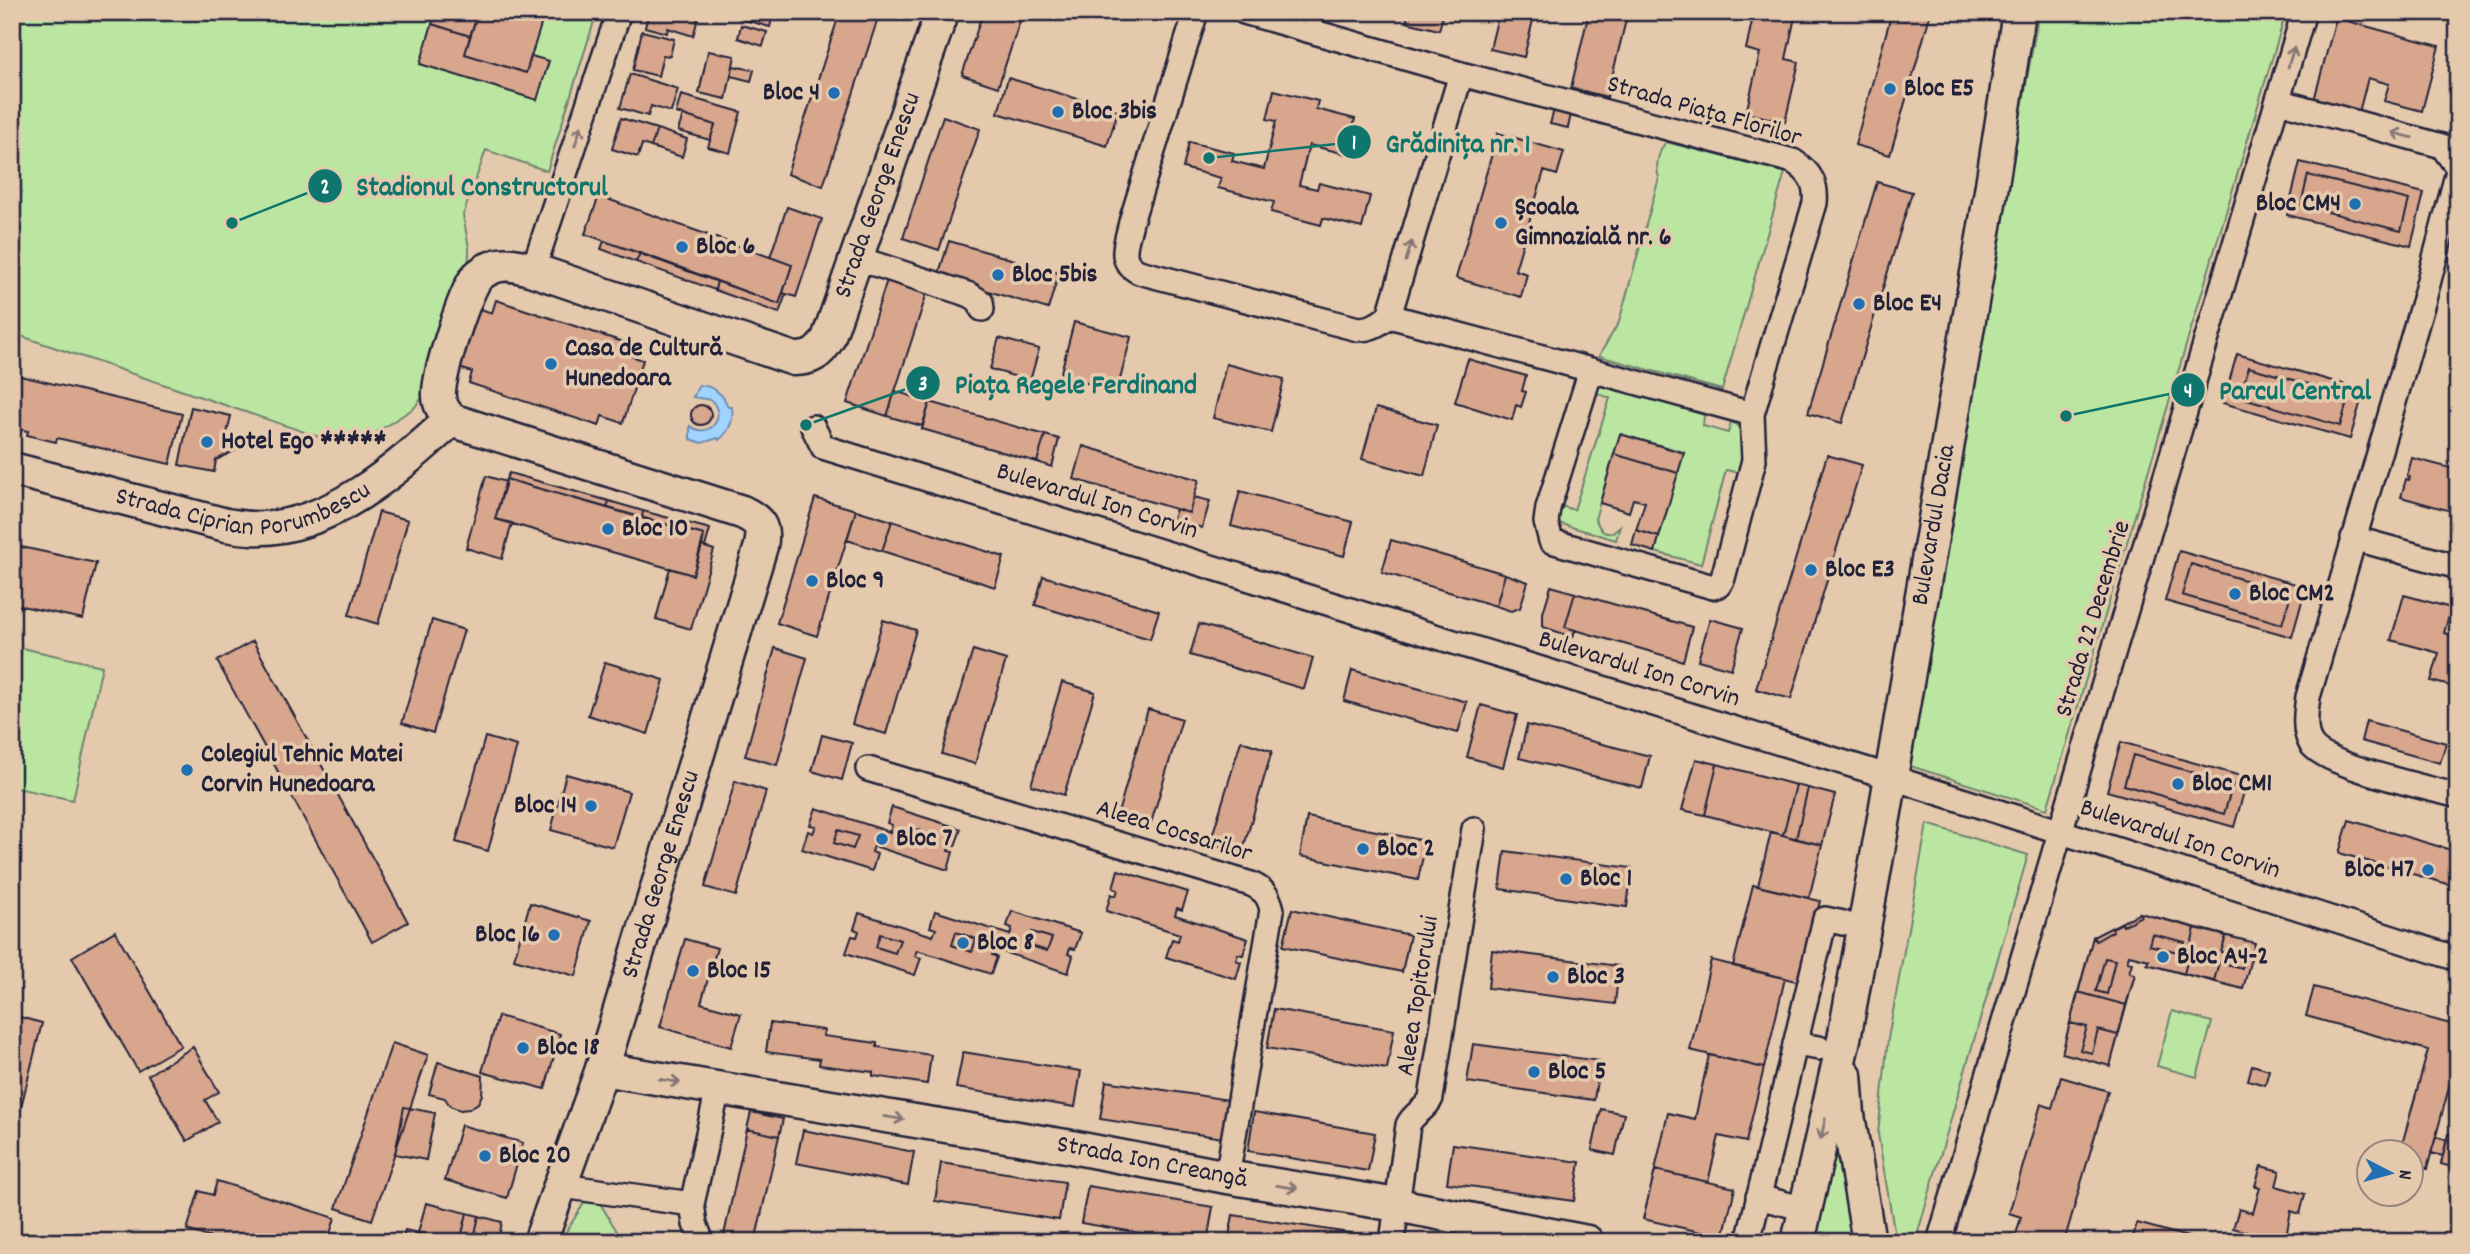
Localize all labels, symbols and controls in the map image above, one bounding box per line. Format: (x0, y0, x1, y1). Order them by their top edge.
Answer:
one-way arrow (2285, 46, 2298, 68)
street label: Strada Piața Florilor (1602, 67, 1806, 158)
place label: Bloc E5 (1904, 71, 1974, 108)
place label: Bloc 4 (763, 75, 820, 112)
marker: Bloc E5 (1882, 81, 1898, 97)
marker: Bloc 4 (826, 85, 842, 101)
street label: Strada George Enescu (825, 87, 931, 303)
place label: Bloc 3bis (1072, 94, 1157, 131)
marker: Bloc 3bis (1050, 104, 1066, 120)
callout: Grădinița nr. 1 (1337, 118, 1545, 167)
one-way arrow (572, 125, 585, 147)
text: Grădinița nr. 1 (1385, 127, 1531, 167)
one-way arrow (2391, 128, 2414, 141)
text: 1 (1352, 130, 1356, 160)
callout: Stadionul Constructorul (308, 161, 622, 210)
text: Stadionul Constructorul (356, 170, 608, 210)
text: 2 (320, 174, 330, 204)
place label: Bloc CM4 (2256, 186, 2341, 223)
place label: Școala Gimnazială nr. 6 (1515, 190, 1672, 257)
marker: Bloc CM4 (2347, 196, 2363, 212)
marker: Școala Gimnazială nr. 6 (1493, 215, 1509, 231)
place label: Bloc 6 (696, 229, 755, 266)
marker: Bloc 6 (674, 239, 690, 255)
one-way arrow (1403, 240, 1416, 262)
place label: Bloc 5bis (1012, 257, 1098, 294)
marker: Bloc 5bis (990, 267, 1006, 283)
place label: Bloc E4 (1873, 286, 1942, 323)
marker: Bloc E4 (1851, 296, 1867, 312)
place label: Casa de Cultură Hunedoara (565, 331, 723, 398)
marker: Casa de Cultură Hunedoara (543, 356, 559, 372)
callout: Piața Regele Ferdinand (905, 358, 1211, 407)
callout: Parcul Central (2170, 365, 2386, 414)
text: Piața Regele Ferdinand (955, 368, 1197, 408)
text: 3 (918, 371, 928, 401)
text: Parcul Central (2219, 374, 2371, 414)
text: 4 (2184, 378, 2192, 408)
place label: Hotel Ego ***** (221, 424, 386, 461)
marker: Hotel Ego ***** (199, 434, 215, 450)
street label: Bulevardul Dacia (1902, 441, 1966, 608)
street label: Bulevardul Ion Corvin (992, 454, 1202, 550)
street label: Strada Ciprian Porumbescu (111, 473, 378, 547)
place label: Bloc 10 (622, 511, 688, 548)
street label: Strada 22 Decembrie (2047, 516, 2141, 722)
marker: Bloc 10 (600, 521, 616, 537)
place label: Bloc E3 (1825, 552, 1895, 589)
marker: Bloc E3 (1803, 562, 1819, 578)
place label: Bloc 9 (826, 563, 884, 600)
marker: Bloc 9 (804, 573, 820, 589)
place label: Bloc CM2 (2249, 576, 2335, 613)
marker: Bloc CM2 (2227, 586, 2243, 602)
street label: Bulevardul Ion Corvin (1534, 622, 1744, 718)
place label: Colegiul Tehnic Matei Corvin Hunedoara (201, 737, 403, 804)
marker: Colegiul Tehnic Matei Corvin Hunedoara (179, 762, 195, 778)
street label: Strada George Enescu (612, 766, 710, 983)
place label: Bloc CM1 (2192, 766, 2272, 803)
marker: Bloc CM1 (2170, 776, 2186, 792)
place label: Bloc 14 (514, 788, 577, 825)
street label: Bulevardul Ion Corvin (2075, 790, 2285, 890)
street label: Aleea Cocsarilor (1091, 791, 1257, 873)
marker: Bloc 14 (583, 798, 599, 814)
place label: Bloc 7 (896, 821, 952, 858)
marker: Bloc 7 (874, 831, 890, 847)
place label: Bloc 2 (1377, 831, 1435, 868)
marker: Bloc 2 (1355, 841, 1371, 857)
place label: Bloc H7 (2344, 852, 2414, 889)
place label: Bloc 1 (1580, 861, 1632, 898)
marker: Bloc H7 (2420, 862, 2436, 878)
marker: Bloc 1 (1558, 871, 1574, 887)
street label: Aleea Topitorului (1388, 913, 1450, 1079)
place label: Bloc 16 (475, 917, 540, 954)
place label: Bloc 8 (977, 925, 1034, 962)
marker: Bloc 16 (546, 927, 562, 943)
marker: Bloc 8 (955, 935, 971, 951)
place label: Bloc A4-2 (2177, 939, 2269, 976)
marker: Bloc A4-2 (2155, 949, 2171, 965)
place label: Bloc 15 (707, 953, 771, 990)
place label: Bloc 3 (1567, 959, 1625, 996)
marker: Bloc 15 (685, 963, 701, 979)
marker: Bloc 3 (1545, 969, 1561, 985)
place label: Bloc 18 (537, 1030, 600, 1067)
marker: Bloc 18 (515, 1040, 531, 1056)
place label: Bloc 5 (1548, 1054, 1607, 1091)
marker: Bloc 5 (1526, 1064, 1542, 1080)
one-way arrow (658, 1075, 680, 1088)
one-way arrow (882, 1112, 905, 1125)
one-way arrow (1816, 1117, 1830, 1140)
street label: Strada Ion Creangă (1054, 1126, 1250, 1199)
place label: Bloc 20 (499, 1138, 571, 1175)
north arrow (2354, 1138, 2424, 1208)
marker: Bloc 20 (477, 1148, 493, 1164)
text: N (2390, 1168, 2417, 1180)
one-way arrow (1275, 1181, 1298, 1194)

